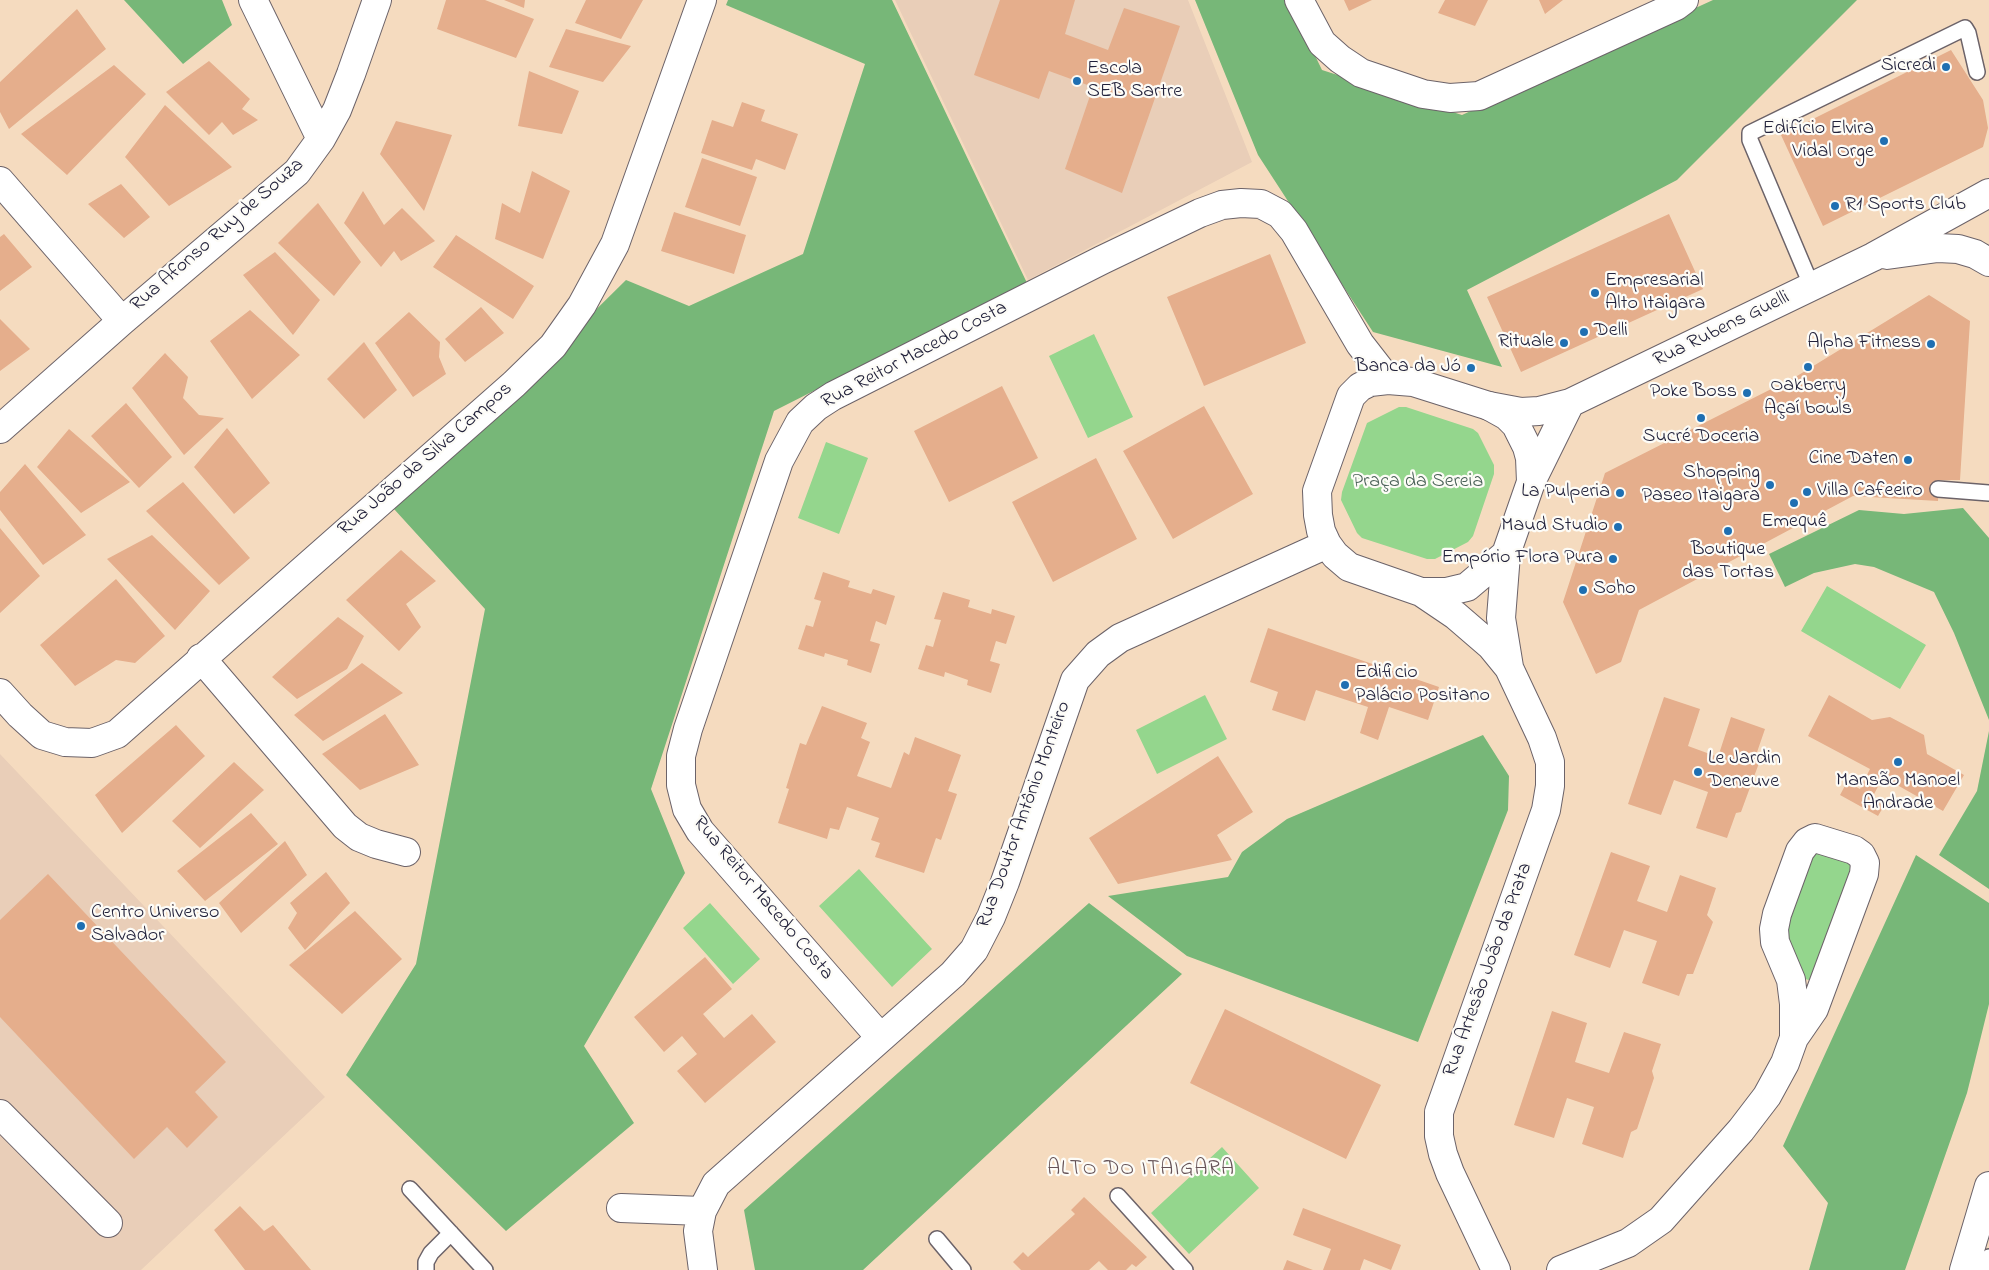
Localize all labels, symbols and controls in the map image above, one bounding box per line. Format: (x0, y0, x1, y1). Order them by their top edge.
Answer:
place label: Sicredi (1881, 55, 1936, 79)
place label: Escola SEB Sartre (1087, 58, 1182, 105)
marker: Sicredi (1940, 61, 1952, 73)
marker: Escola SEB Sartre (1071, 75, 1083, 87)
place label: Edifício Elvira Vidal Orge (1762, 118, 1874, 165)
marker: Edifício Elvira Vidal Orge (1878, 135, 1890, 147)
street label: Rua Afonso Ruy de Souza (126, 154, 310, 318)
place label: R1 Sports Club (1845, 194, 1966, 218)
marker: R1 Sports Club (1829, 200, 1841, 212)
place label: Empresarial Alto Itaigara (1605, 270, 1705, 317)
marker: Empresarial Alto Itaigara (1589, 287, 1601, 299)
street label: Rua Rubens Guelli (1650, 287, 1794, 373)
street label: Rua Reitor Macedo Costa (818, 297, 1012, 415)
place label: Delli (1594, 320, 1628, 344)
marker: Delli (1578, 326, 1590, 338)
place label: Rituale (1498, 331, 1554, 355)
place label: Alpha Fitness (1807, 332, 1921, 356)
marker: Rituale (1558, 337, 1570, 349)
marker: Alpha Fitness (1925, 338, 1937, 350)
place label: Banca da Jó (1355, 356, 1461, 380)
marker: Oakberry Açaí bowls (1802, 361, 1814, 373)
marker: Banca da Jó (1465, 362, 1477, 374)
place label: Oakberry Açaí bowls (1764, 375, 1852, 422)
street label: Rua João da Silva Campos (334, 378, 518, 542)
place label: Poke Boss (1650, 381, 1737, 405)
marker: Poke Boss (1741, 387, 1753, 399)
marker: Sucré Doceria (1695, 412, 1707, 424)
place label: Sucré Doceria (1643, 426, 1759, 450)
place label: Cine Daten (1809, 448, 1898, 472)
marker: Cine Daten (1902, 454, 1914, 466)
place label: Shopping Paseo Itaigara (1642, 462, 1760, 509)
park label: Praça da Sereia (1353, 471, 1483, 495)
marker: Shopping Paseo Itaigara (1764, 479, 1776, 491)
place label: Villa Cafeeiro (1817, 480, 1923, 504)
place label: La Pulperia (1521, 481, 1610, 505)
marker: Villa Cafeeiro (1801, 486, 1813, 498)
marker: La Pulperia (1614, 487, 1626, 499)
marker: Emequê (1788, 497, 1800, 509)
place label: Emequê (1761, 511, 1827, 535)
place label: Maud Studio (1501, 515, 1608, 539)
marker: Maud Studio (1612, 521, 1624, 533)
marker: Boutique das Tortas (1722, 525, 1734, 537)
place label: Boutique das Tortas (1682, 539, 1774, 586)
place label: Empório Flora Pura (1441, 547, 1603, 571)
marker: Empório Flora Pura (1607, 553, 1619, 565)
place label: Soho (1593, 578, 1636, 602)
marker: Soho (1577, 584, 1589, 596)
place label: Edificio Palácio Positano (1355, 662, 1490, 709)
marker: Edificio Palácio Positano (1339, 679, 1351, 691)
street label: Rua Doutor Antônio Monteiro (973, 698, 1077, 932)
place label: Le Jardin Deneuve (1708, 748, 1781, 795)
marker: Mansão Manoel Andrade (1892, 756, 1904, 768)
marker: Le Jardin Deneuve (1692, 766, 1704, 778)
place label: Mansão Manoel Andrade (1836, 770, 1960, 817)
street label: Rua Reitor Macedo Costa (686, 812, 838, 986)
street label: Rua Artesão João da Prata (1439, 860, 1539, 1080)
place label: Centro Universo Salvador (91, 902, 219, 949)
marker: Centro Universo Salvador (75, 920, 87, 932)
district label: ALTO DO ITAIGARA (1045, 1158, 1237, 1184)

